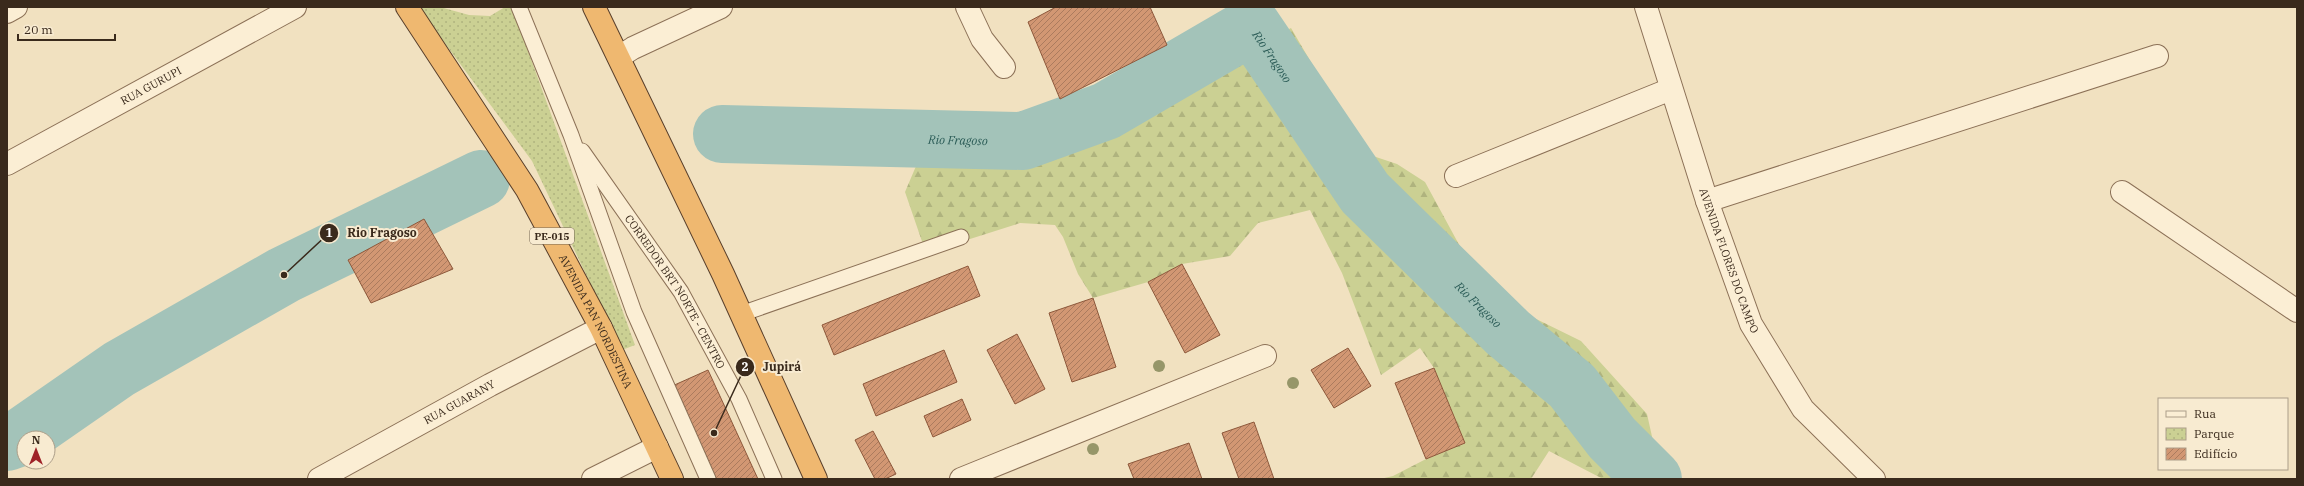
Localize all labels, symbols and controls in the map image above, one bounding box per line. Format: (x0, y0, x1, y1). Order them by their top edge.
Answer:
scale bar (18, 16, 115, 42)
text: 20 m (24, 22, 53, 37)
water label: Rio Fragoso (1249, 27, 1296, 85)
street label: RUA GURUPI (118, 63, 184, 108)
water label: Rio Fragoso (927, 131, 988, 148)
street label: AVENIDA FLORES DO CAMPO (1696, 187, 1762, 336)
street label: CORREDOR BRT NORTE - CENTRO (622, 212, 728, 371)
callout: Rio Fragoso (319, 221, 424, 245)
text: 1 (325, 225, 333, 240)
text: Rio Fragoso (347, 225, 417, 240)
road number: PE-015 (530, 228, 574, 244)
street label: AVENIDA PAN NORDESTINA (556, 252, 636, 391)
water label: Rio Fragoso (1451, 277, 1505, 331)
callout: Jupirá (735, 355, 809, 379)
text: 2 (741, 359, 749, 374)
text: Jupirá (763, 359, 801, 374)
street label: RUA GUARANY (421, 377, 497, 427)
legend (2158, 398, 2288, 470)
text: Rua (2194, 406, 2216, 421)
text: Parque (2194, 426, 2234, 441)
north arrow (16, 430, 56, 470)
text: N (32, 433, 41, 447)
text: Edifício (2194, 446, 2238, 461)

